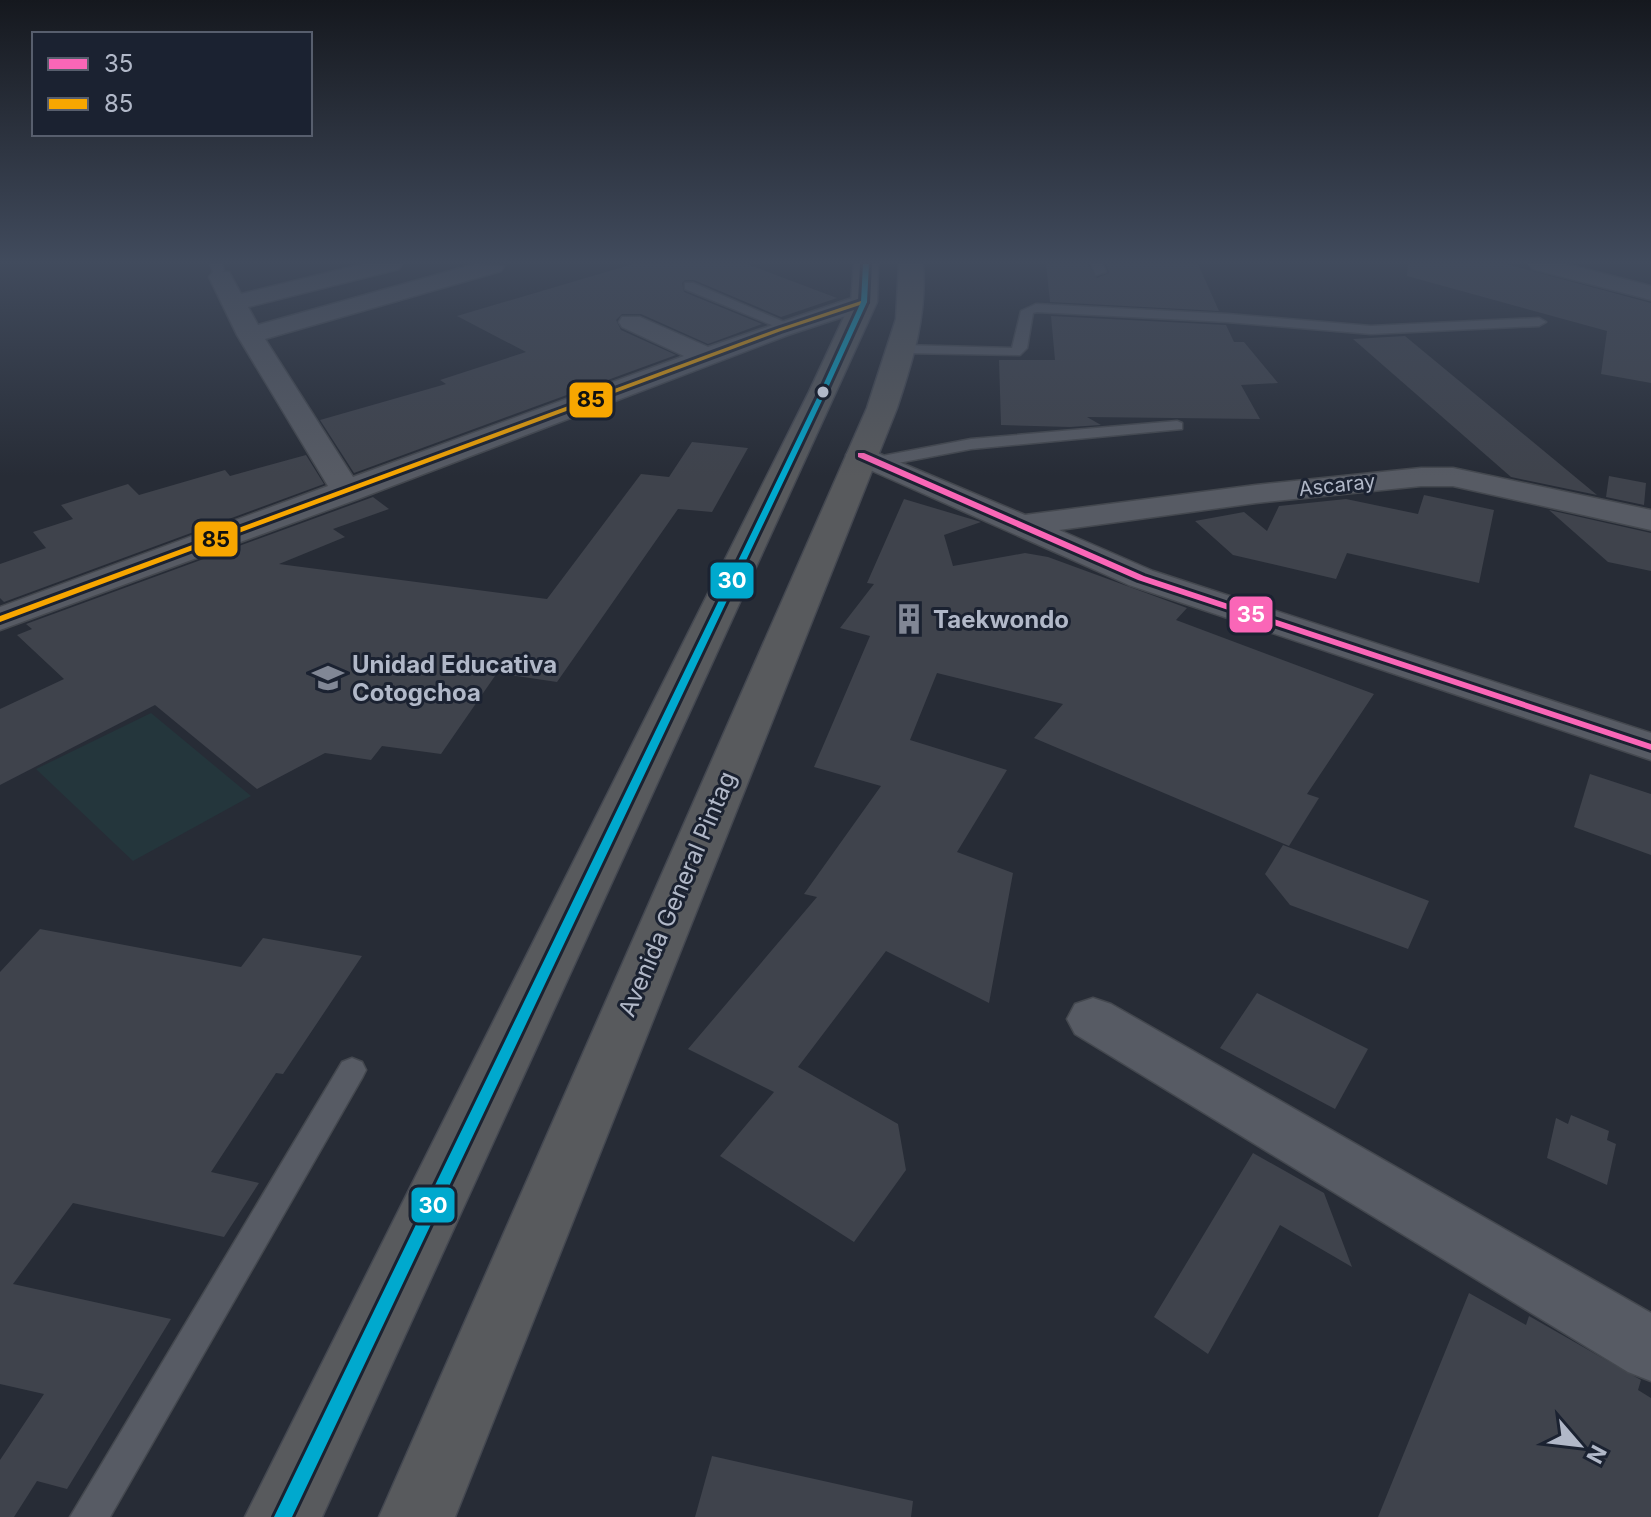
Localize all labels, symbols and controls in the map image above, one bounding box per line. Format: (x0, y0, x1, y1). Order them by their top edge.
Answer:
legend (32, 32, 312, 136)
text: 35 (104, 49, 133, 78)
text: 85 (104, 89, 133, 118)
line badge: 85 (568, 381, 614, 419)
unlabelled marker (815, 384, 831, 400)
text: 85 (577, 386, 605, 412)
street label: Ascaray (1297, 469, 1377, 501)
line badge: 85 (193, 520, 239, 558)
text: 85 (202, 526, 230, 552)
line badge: 30 (709, 561, 755, 600)
text: 30 (717, 567, 747, 593)
line badge: 35 (1228, 595, 1274, 634)
text: 35 (1237, 601, 1265, 627)
building icon: Taekwondo (892, 602, 926, 636)
place label: Taekwondo (933, 605, 1069, 634)
place label: Unidad Educativa Cotogchoa (352, 650, 557, 707)
school or university icon: Unidad Educativa Cotogchoa (311, 661, 345, 695)
street label: Avenida General Pintag (612, 767, 742, 1021)
line badge: 30 (410, 1186, 456, 1224)
text: 30 (418, 1192, 448, 1218)
north arrow (1539, 1405, 1619, 1485)
text: N (1581, 1441, 1612, 1468)

